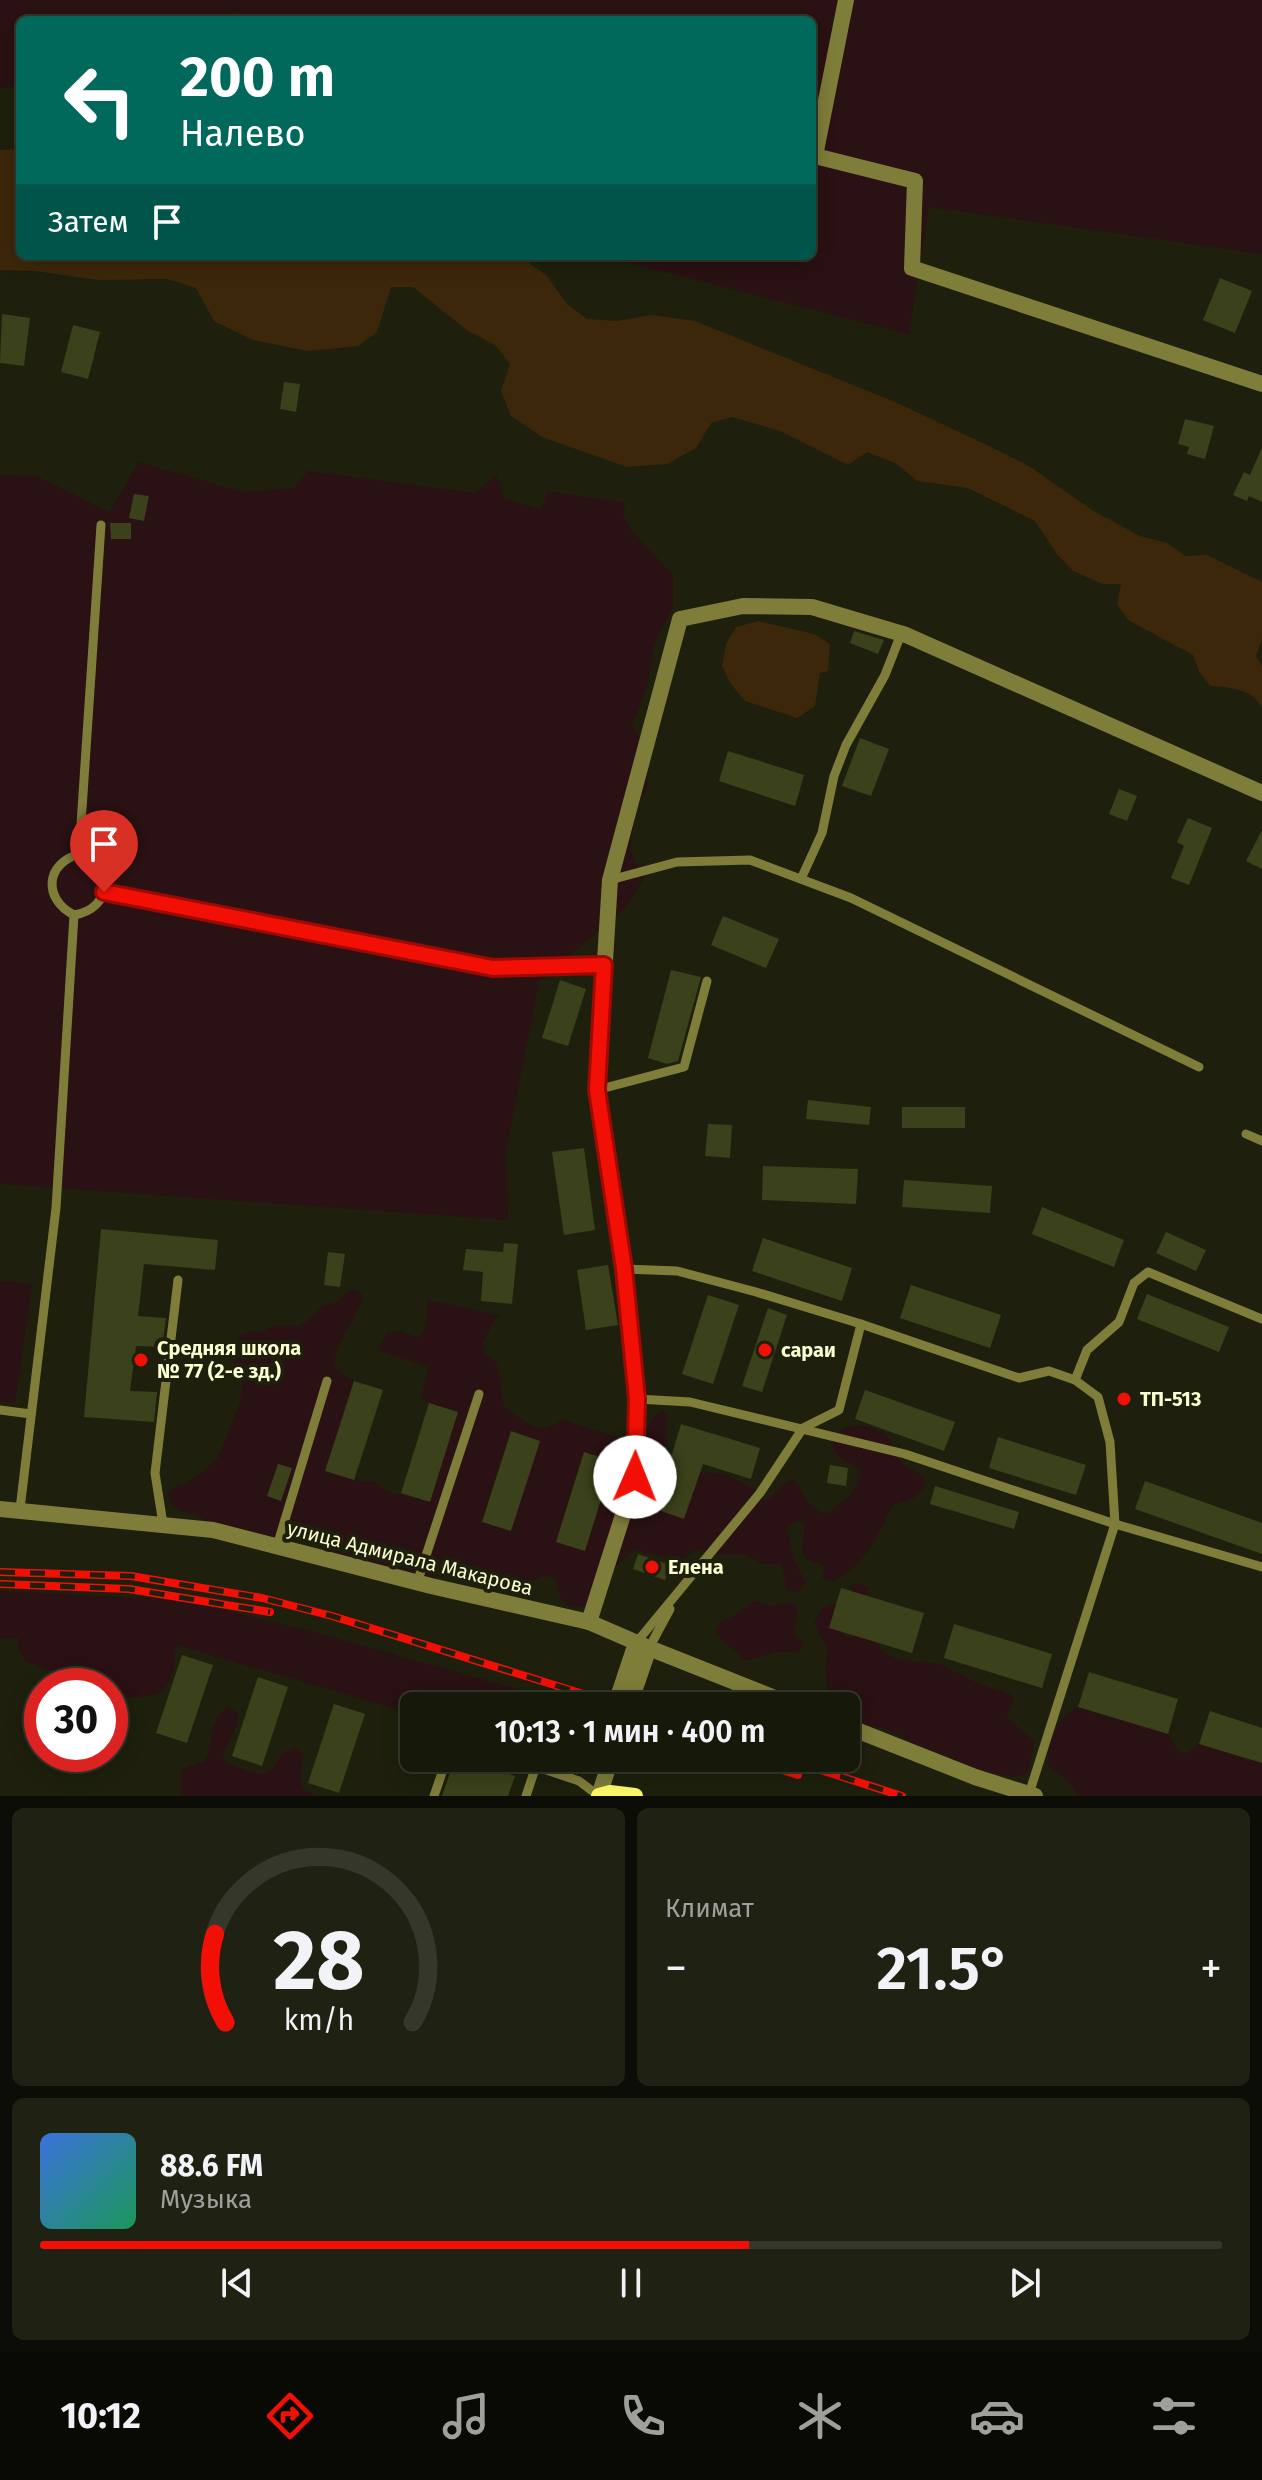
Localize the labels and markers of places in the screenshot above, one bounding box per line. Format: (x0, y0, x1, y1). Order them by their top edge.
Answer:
pin (70, 810, 138, 892)
place label: Средняя школа № 77 (2-е зд.) (157, 1336, 301, 1383)
place label: сараи (781, 1338, 836, 1362)
marker: сараи (756, 1341, 774, 1359)
marker: Средняя школа № 77 (2-е зд.) (132, 1351, 150, 1369)
place label: ТП-513 (1140, 1387, 1201, 1411)
marker: ТП-513 (1115, 1390, 1133, 1408)
place label: Елена (668, 1555, 724, 1579)
marker: Елена (643, 1558, 661, 1576)

